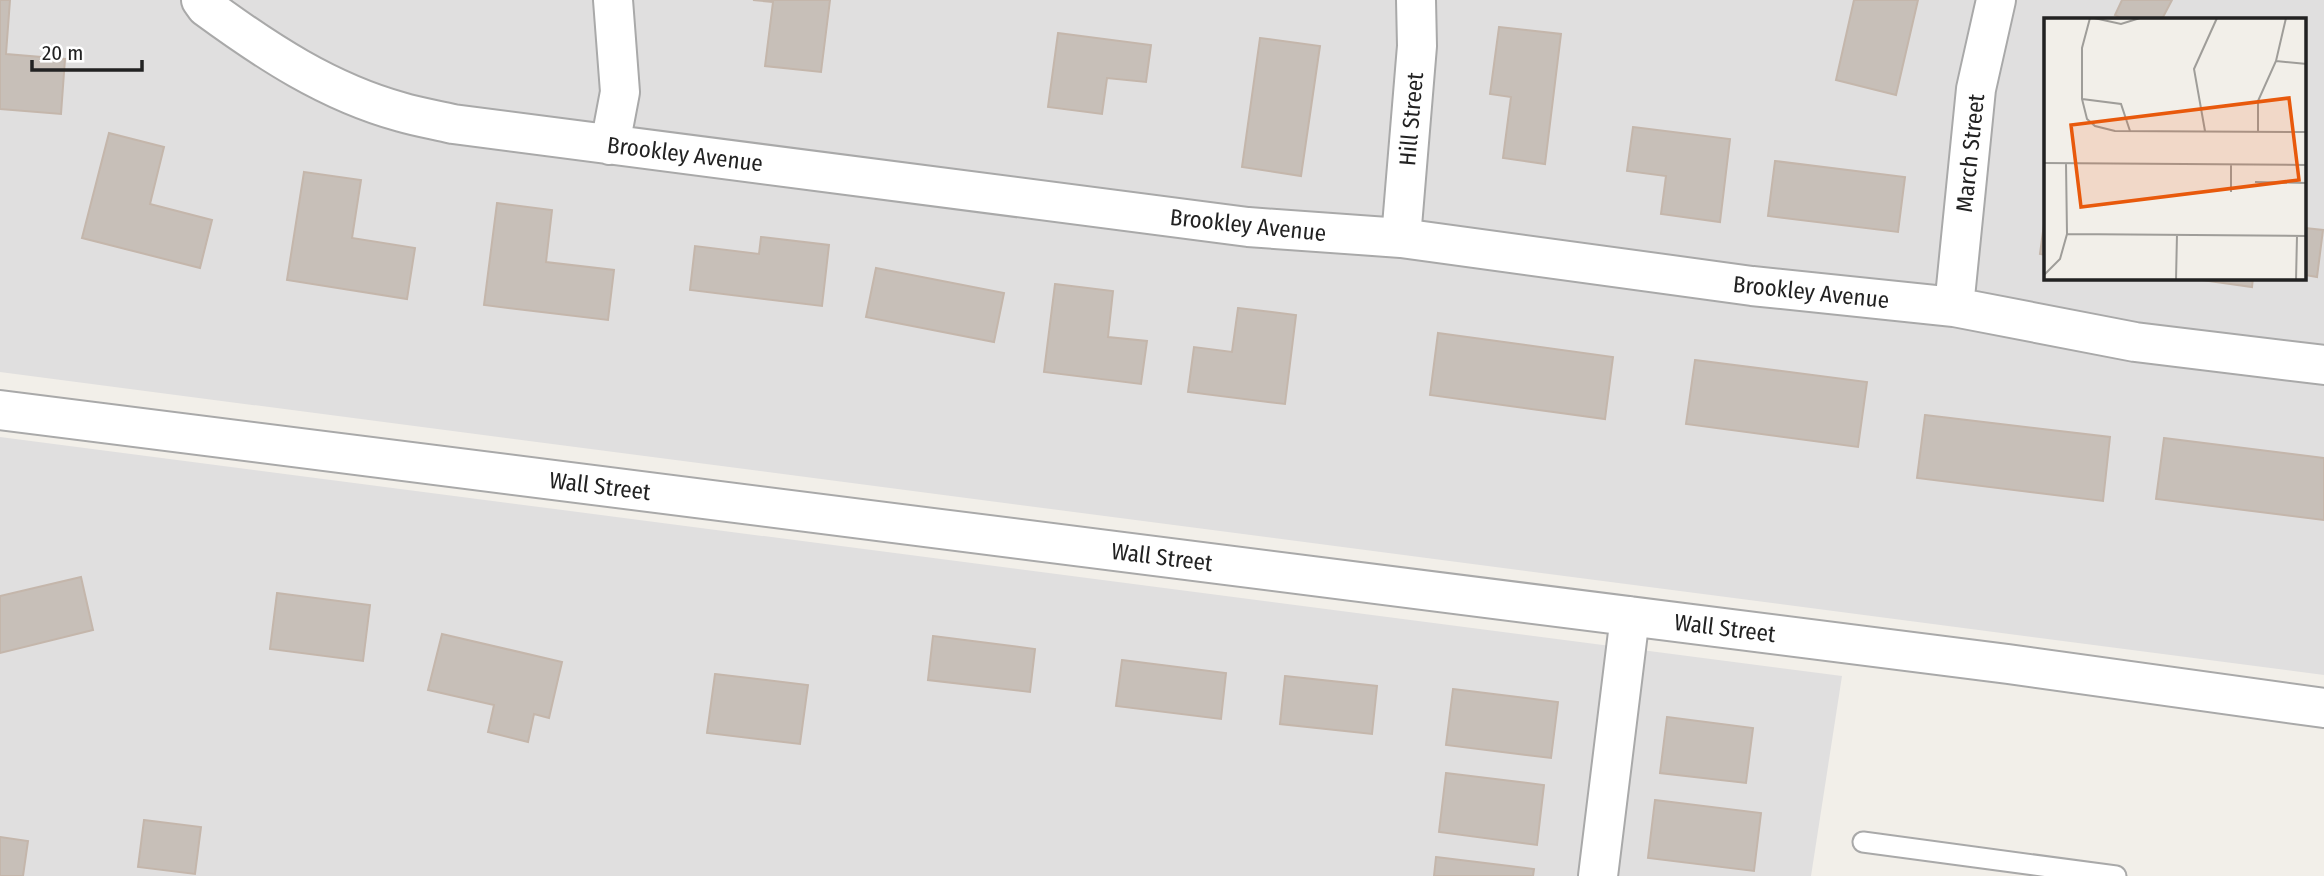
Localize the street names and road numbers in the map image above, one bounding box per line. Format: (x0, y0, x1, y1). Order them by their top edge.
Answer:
street label: Hill Street (1393, 71, 1429, 167)
street label: March Street (1950, 92, 1990, 214)
street label: Brookley Avenue (605, 131, 765, 177)
street label: Brookley Avenue (1169, 203, 1327, 247)
street label: Brookley Avenue (1732, 270, 1890, 314)
street label: Wall Street (548, 466, 653, 506)
street label: Wall Street (1110, 537, 1215, 577)
street label: Wall Street (1673, 608, 1778, 648)

